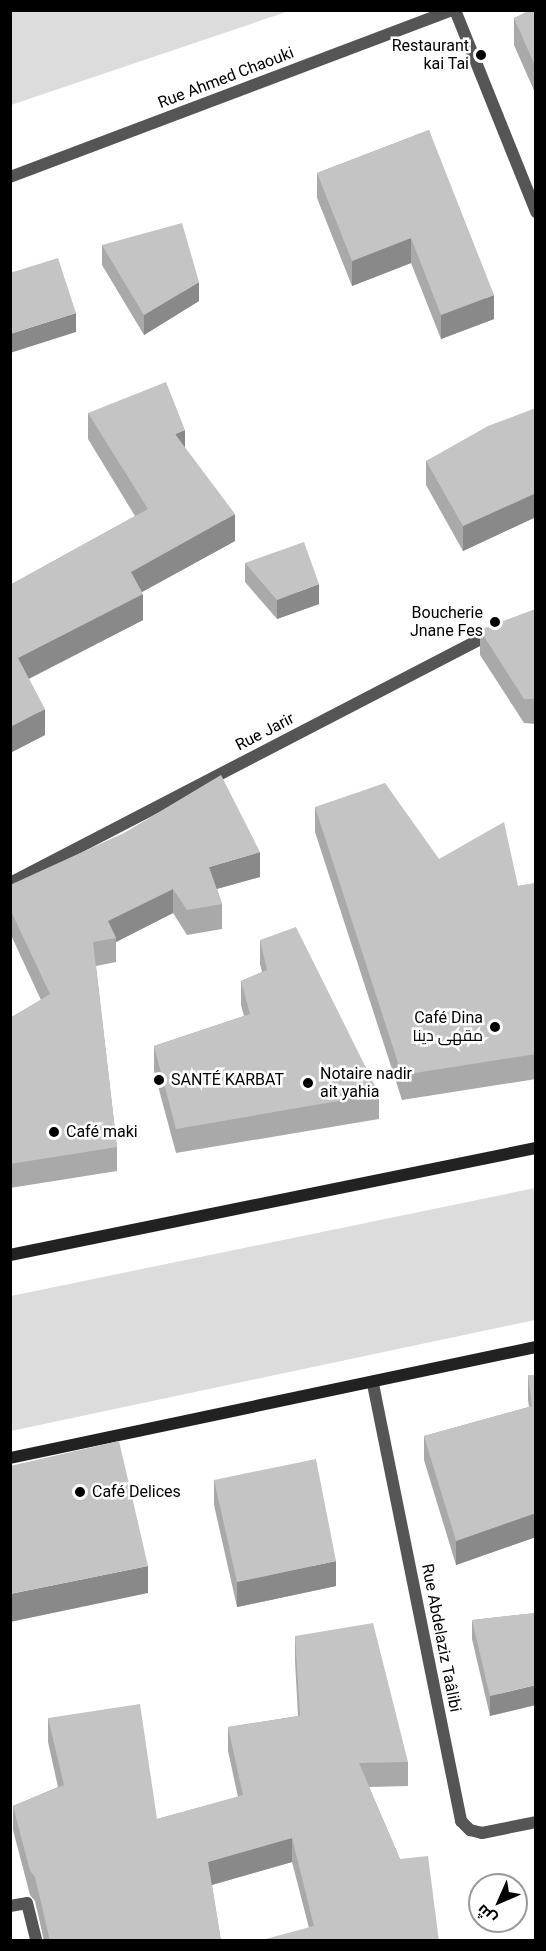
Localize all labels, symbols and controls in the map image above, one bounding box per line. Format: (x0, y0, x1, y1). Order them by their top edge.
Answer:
place label: Restaurant kai Tai (392, 36, 469, 74)
street label: Rue Ahmed Chaouki (155, 43, 297, 113)
marker: Restaurant kai Tai (474, 48, 488, 62)
place label: Boucherie Jnane Fes (410, 603, 483, 641)
marker: Boucherie Jnane Fes (488, 615, 502, 629)
street label: Rue Jarir (232, 709, 298, 755)
place label: Café Dina مقهى دينا (412, 1008, 483, 1046)
marker: Café Dina مقهى دينا (488, 1020, 502, 1034)
place label: Notaire nadir ait yahia (320, 1064, 412, 1102)
place label: SANTÉ KARBAT (171, 1070, 284, 1090)
marker: SANTÉ KARBAT (152, 1073, 166, 1087)
marker: Notaire nadir ait yahia (301, 1076, 315, 1090)
place label: Café maki (66, 1122, 138, 1142)
marker: Café maki (47, 1125, 61, 1139)
place label: Café Delices (92, 1482, 181, 1502)
marker: Café Delices (73, 1485, 87, 1499)
street label: Rue Abdelaziz Taâlibi (417, 1562, 465, 1714)
north arrow (468, 1873, 528, 1933)
text: ش (472, 1901, 500, 1929)

